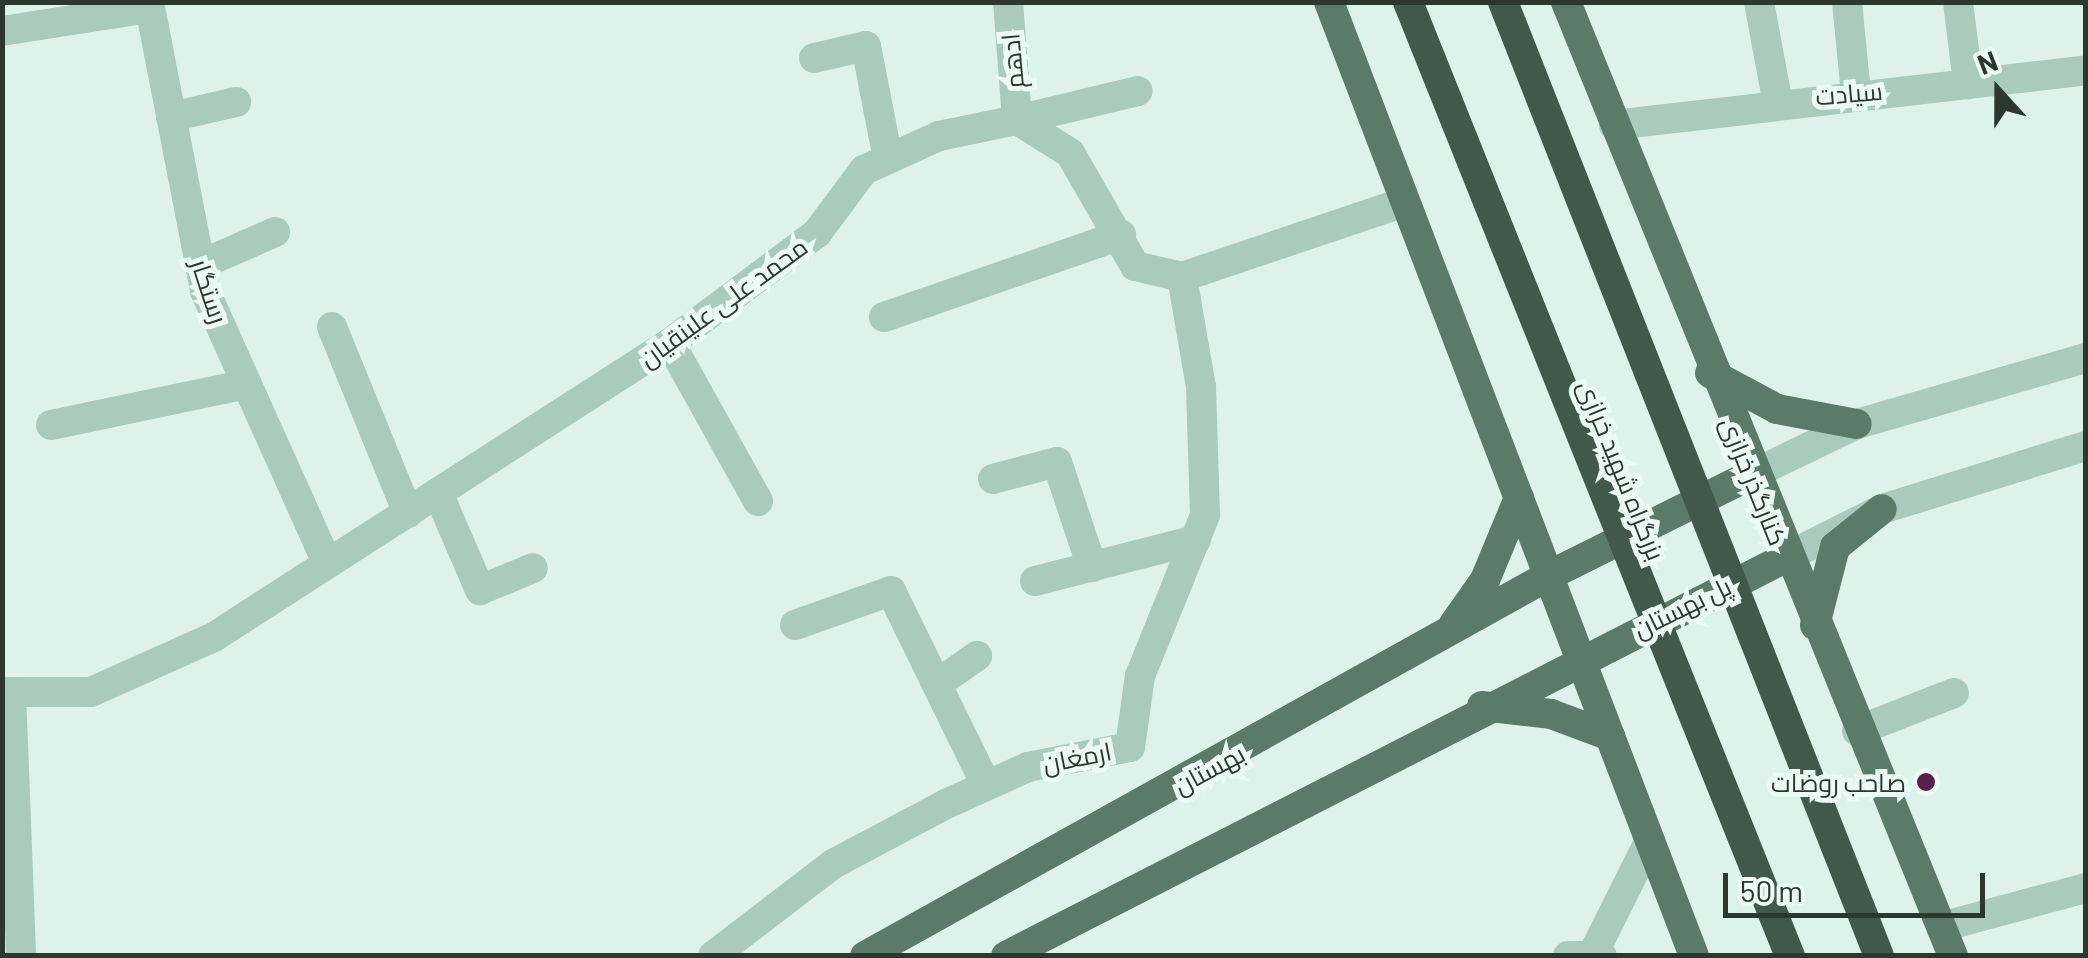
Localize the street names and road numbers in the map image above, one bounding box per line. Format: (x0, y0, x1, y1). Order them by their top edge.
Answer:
street label: ادهم (995, 32, 1029, 90)
street label: سیادت (1814, 75, 1884, 111)
street label: محمد علی علینقیان (633, 231, 813, 373)
street label: رستگار (185, 255, 235, 327)
street label: بزرگراه شهید خرازی (1572, 376, 1672, 564)
street label: کنارگذر خرازی (1715, 412, 1793, 550)
street label: پل بهستان (1628, 570, 1736, 644)
street label: ارمغان (1040, 736, 1114, 778)
street label: بهستان (1168, 738, 1250, 800)

